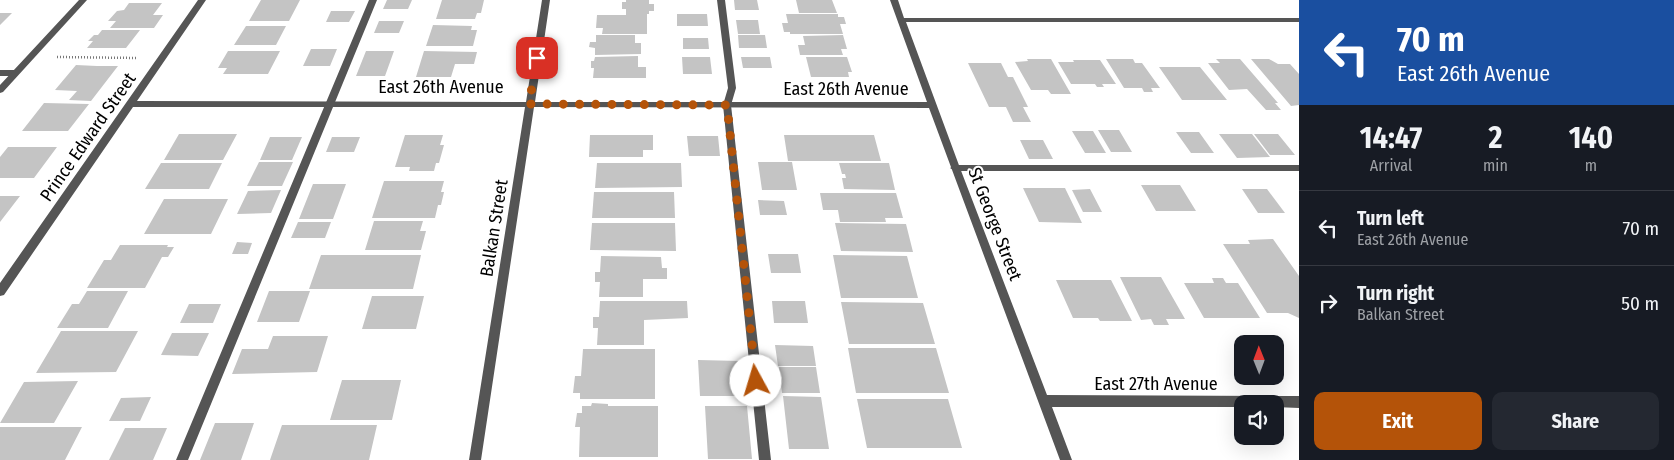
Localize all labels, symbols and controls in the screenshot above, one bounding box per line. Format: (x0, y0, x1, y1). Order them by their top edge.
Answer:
text: 70 m (1397, 18, 1465, 60)
icon: left (1314, 20, 1379, 85)
pin (516, 37, 558, 79)
icon: arrive (523, 44, 551, 72)
text: East 26th Avenue (1397, 60, 1550, 87)
street label: Prince Edward Street (35, 68, 141, 206)
street label: East 26th Avenue (378, 76, 504, 98)
street label: East 26th Avenue (783, 78, 909, 100)
text: 14:47 (1360, 120, 1422, 156)
text: 2 (1489, 120, 1502, 156)
text: 140 (1569, 120, 1613, 156)
text: Arrival (1370, 156, 1412, 175)
text: min (1483, 156, 1508, 175)
text: m (1585, 156, 1597, 175)
street label: St George Street (963, 164, 1027, 284)
street label: Balkan Street (475, 178, 513, 278)
text: Turn left (1357, 207, 1424, 230)
icon: left (1314, 214, 1342, 242)
text: 70 m (1623, 217, 1659, 240)
text: East 26th Avenue (1357, 230, 1468, 249)
text: Turn right (1357, 282, 1434, 305)
icon: right (1314, 289, 1342, 317)
text: 50 m (1621, 292, 1659, 315)
text: Balkan Street (1357, 305, 1444, 324)
north arrow (1234, 335, 1284, 385)
map controls (1234, 335, 1284, 445)
position arrow (729, 354, 781, 406)
street label: East 27th Avenue (1094, 373, 1218, 395)
button: Exit (1314, 392, 1482, 450)
button: Share (1492, 392, 1659, 450)
button: sound (1234, 395, 1284, 445)

